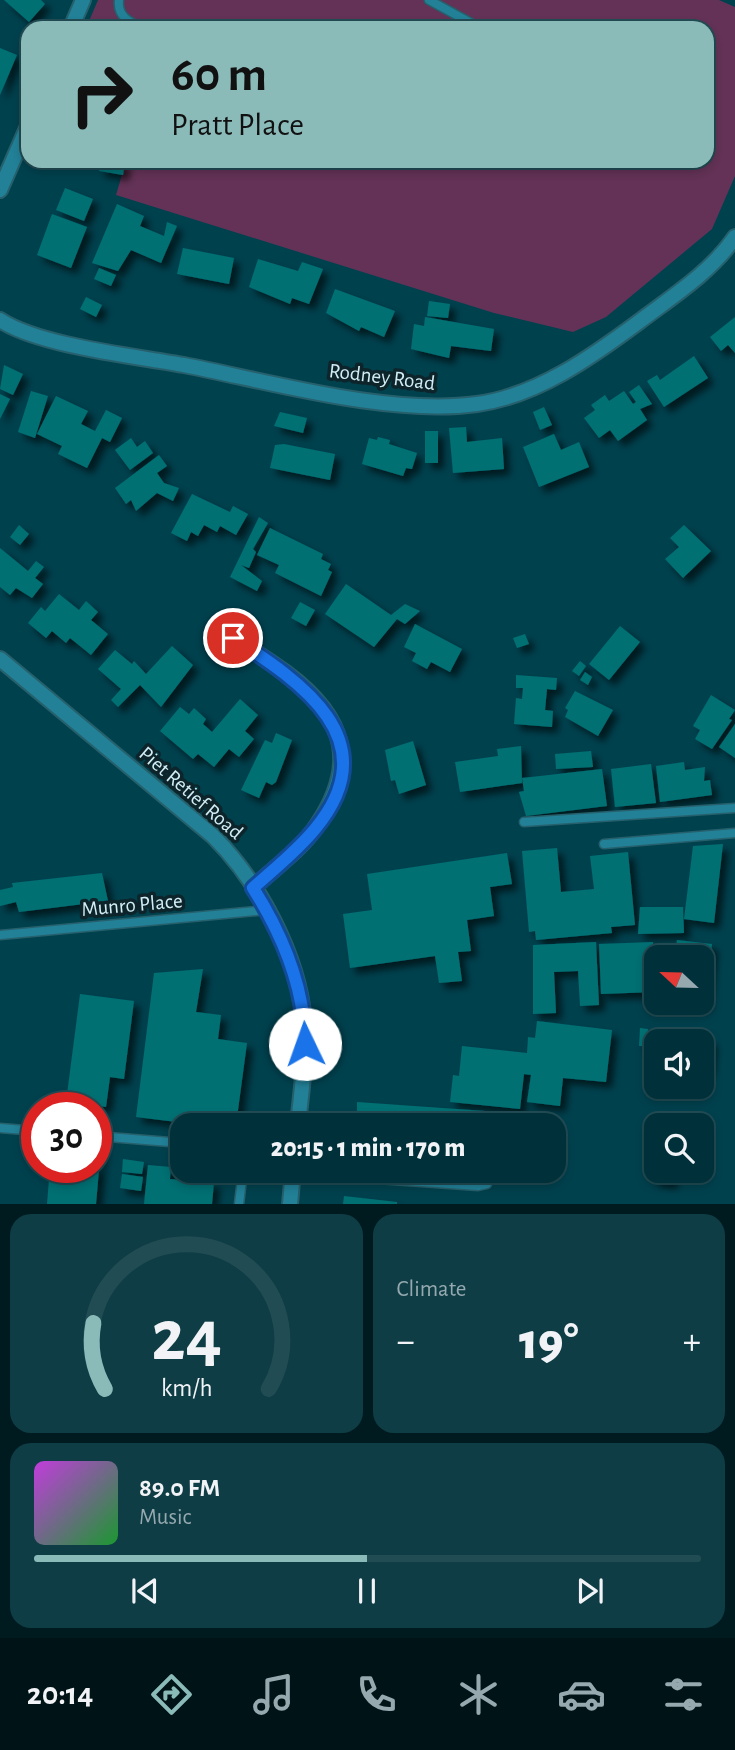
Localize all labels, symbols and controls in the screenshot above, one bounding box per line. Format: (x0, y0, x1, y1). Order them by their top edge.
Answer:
icon: right (56, 49, 147, 140)
text: 60 m (171, 51, 267, 100)
text: Pratt Place (171, 109, 304, 141)
street label: Rodney Road (328, 360, 436, 394)
pin (203, 608, 263, 668)
icon: arrive (214, 619, 252, 657)
street label: Piet Retief Road (135, 743, 247, 843)
street label: Munro Place (81, 890, 183, 920)
north arrow (644, 945, 714, 1015)
map controls (644, 945, 714, 1183)
position arrow (268, 1007, 342, 1081)
button: sound (644, 1029, 714, 1099)
speed limit sign: 30 (21, 1092, 112, 1183)
button: search (644, 1113, 714, 1183)
text: 20:15 · 1 min · 170 m (271, 1135, 465, 1161)
text: Climate (397, 1278, 466, 1301)
text: 24 (151, 1302, 222, 1375)
text: 19° (519, 1316, 579, 1368)
text: − (397, 1323, 415, 1361)
text: + (683, 1323, 701, 1361)
text: km/h (160, 1376, 212, 1401)
text: 89.0 FM (139, 1475, 220, 1501)
text: Music (139, 1506, 191, 1529)
icon: previous (126, 1572, 164, 1610)
icon: pause (348, 1572, 386, 1610)
icon: next (571, 1572, 609, 1610)
icon: directions (147, 1670, 196, 1719)
icon: music (249, 1670, 298, 1719)
icon: phone (352, 1670, 401, 1719)
icon: climate (454, 1670, 503, 1719)
icon: car (557, 1670, 606, 1719)
icon: filters (659, 1670, 708, 1719)
text: 20:14 (27, 1678, 93, 1710)

